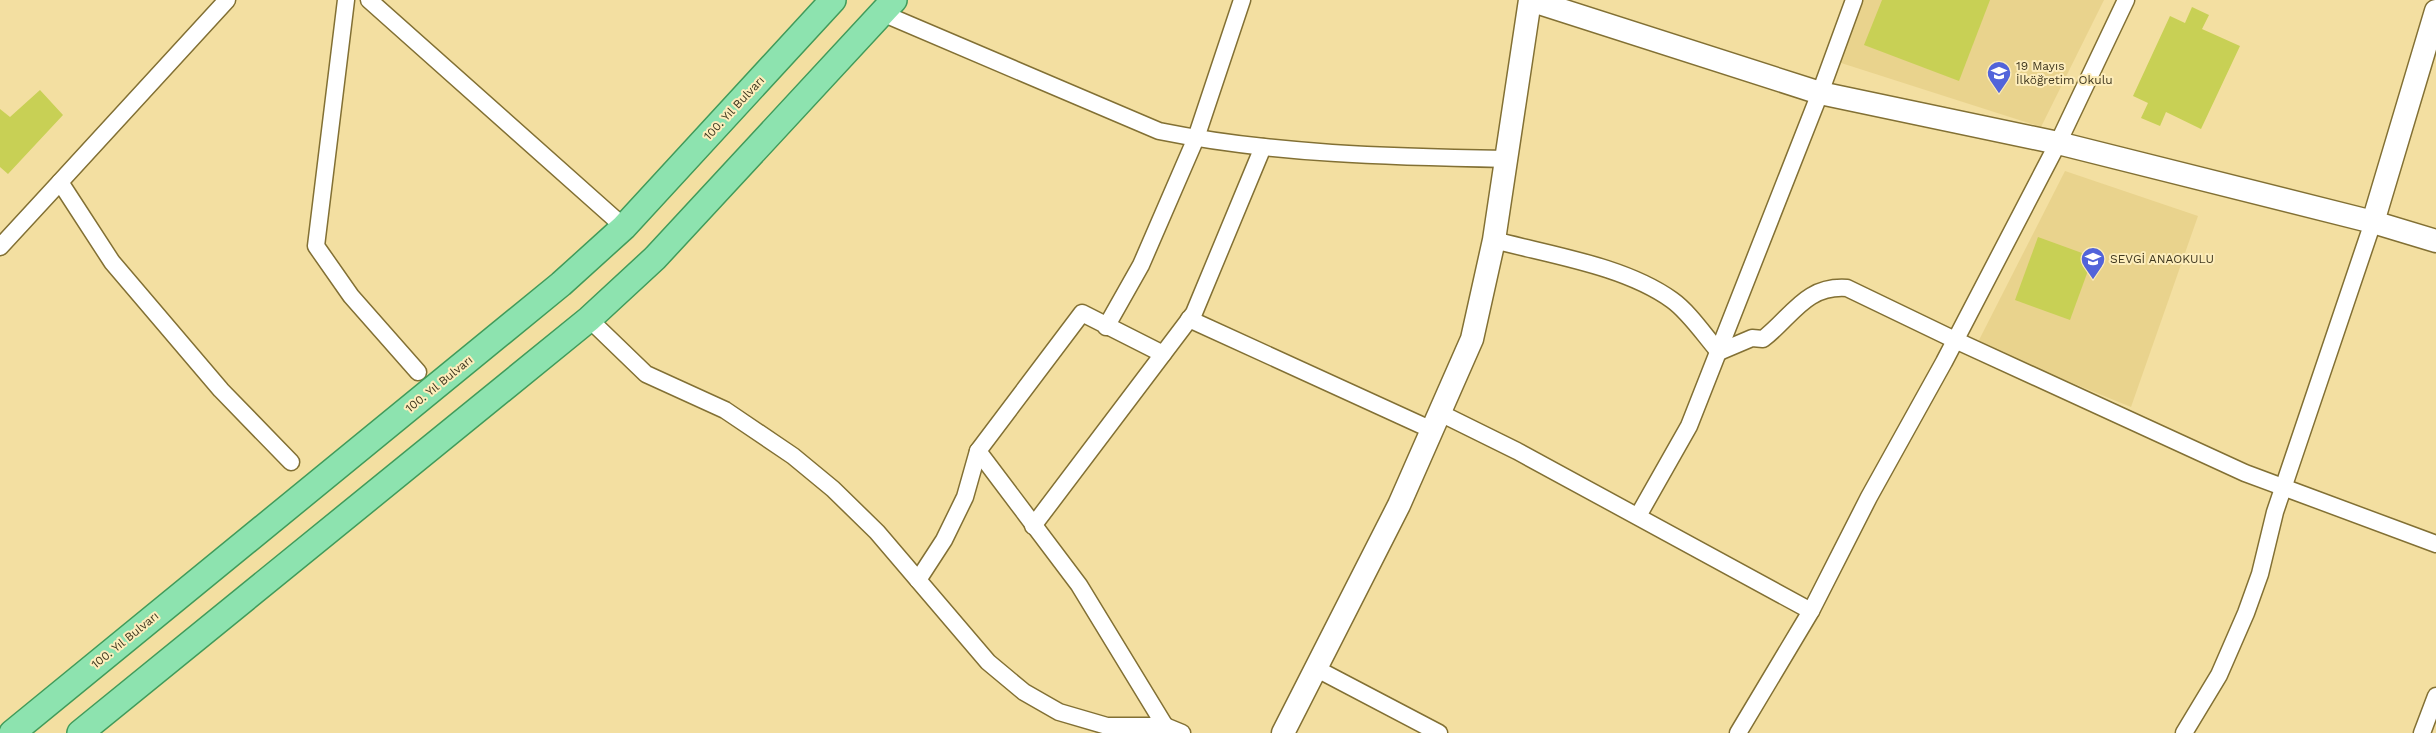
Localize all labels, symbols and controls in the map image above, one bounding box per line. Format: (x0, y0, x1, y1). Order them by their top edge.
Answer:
place label: 19 Mayıs İlköğretim Okulu (2016, 59, 2113, 87)
school or university icon: 19 Mayıs İlköğretim Okulu (1986, 60, 2012, 94)
street label: 100. Yıl Bulvarı (701, 73, 767, 143)
school or university icon: SEVGİ ANAOKULU (2080, 246, 2106, 280)
place label: SEVGİ ANAOKULU (2110, 252, 2214, 266)
street label: 100. Yıl Bulvarı (403, 353, 475, 415)
street label: 100. Yıl Bulvarı (89, 609, 161, 671)

